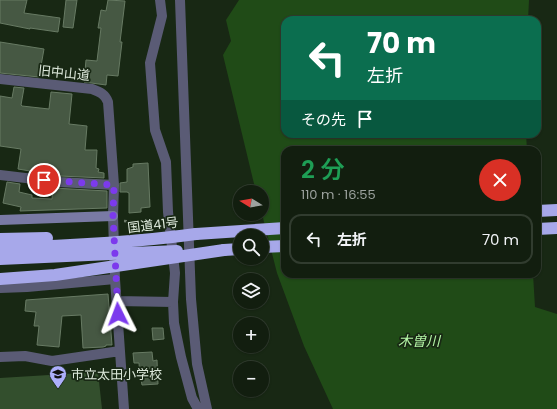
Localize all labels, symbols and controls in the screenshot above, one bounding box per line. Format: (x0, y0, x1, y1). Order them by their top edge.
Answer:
text: 70 m (367, 24, 436, 63)
icon: left (301, 32, 353, 84)
street label: 旧中山道 (37, 61, 91, 85)
text: 左折 (367, 63, 403, 88)
icon: arrive (354, 108, 376, 130)
text: その先 (301, 109, 346, 130)
text: 2 分 (301, 153, 345, 186)
button: close (479, 159, 521, 201)
pin (27, 163, 61, 197)
icon: arrive (33, 169, 55, 191)
north arrow (233, 185, 269, 221)
map controls (233, 185, 269, 397)
text: 110 m · 16:55 (301, 185, 376, 204)
street label: 国道41号 (126, 212, 180, 238)
icon: left (303, 228, 325, 250)
button: search (233, 229, 269, 265)
text: 左折 (337, 229, 367, 250)
text: 70 m (482, 229, 519, 250)
button: layers (233, 273, 269, 309)
position arrow (97, 293, 139, 335)
button: + (233, 317, 269, 353)
water label: 木曽川 (398, 331, 442, 351)
button: − (233, 361, 269, 397)
school or university icon: 市立太田小学校 (48, 364, 68, 389)
place label: 市立太田小学校 (71, 365, 162, 384)

